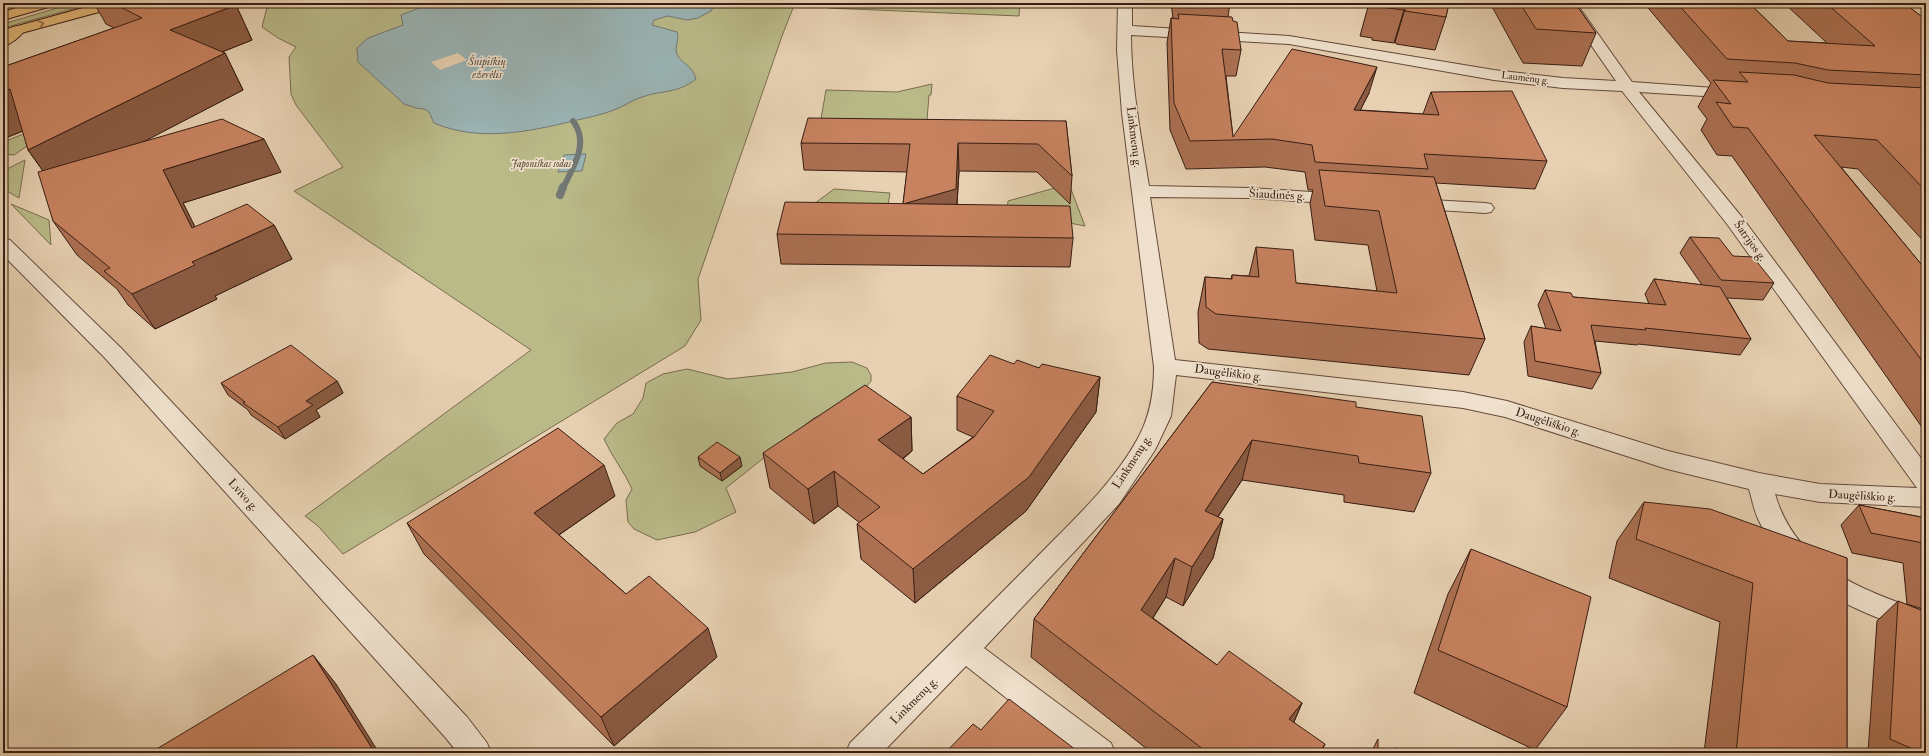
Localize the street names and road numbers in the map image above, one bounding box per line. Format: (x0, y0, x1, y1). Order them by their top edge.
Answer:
street label: Laumėnų g. (1501, 69, 1549, 87)
street label: Linkmenų g. (1123, 106, 1145, 168)
street label: Šiaudinės g. (1249, 186, 1305, 204)
street label: Šatrijos g. (1730, 218, 1770, 264)
street label: Daugėliškio g. (1194, 361, 1262, 385)
street label: Daugėliškio g. (1514, 404, 1582, 440)
street label: Linkmenų g. (1109, 432, 1155, 492)
street label: Lvivo g. (225, 476, 261, 514)
street label: Daugėliškio g. (1828, 487, 1896, 505)
street label: Linkmenų g. (887, 674, 941, 728)

